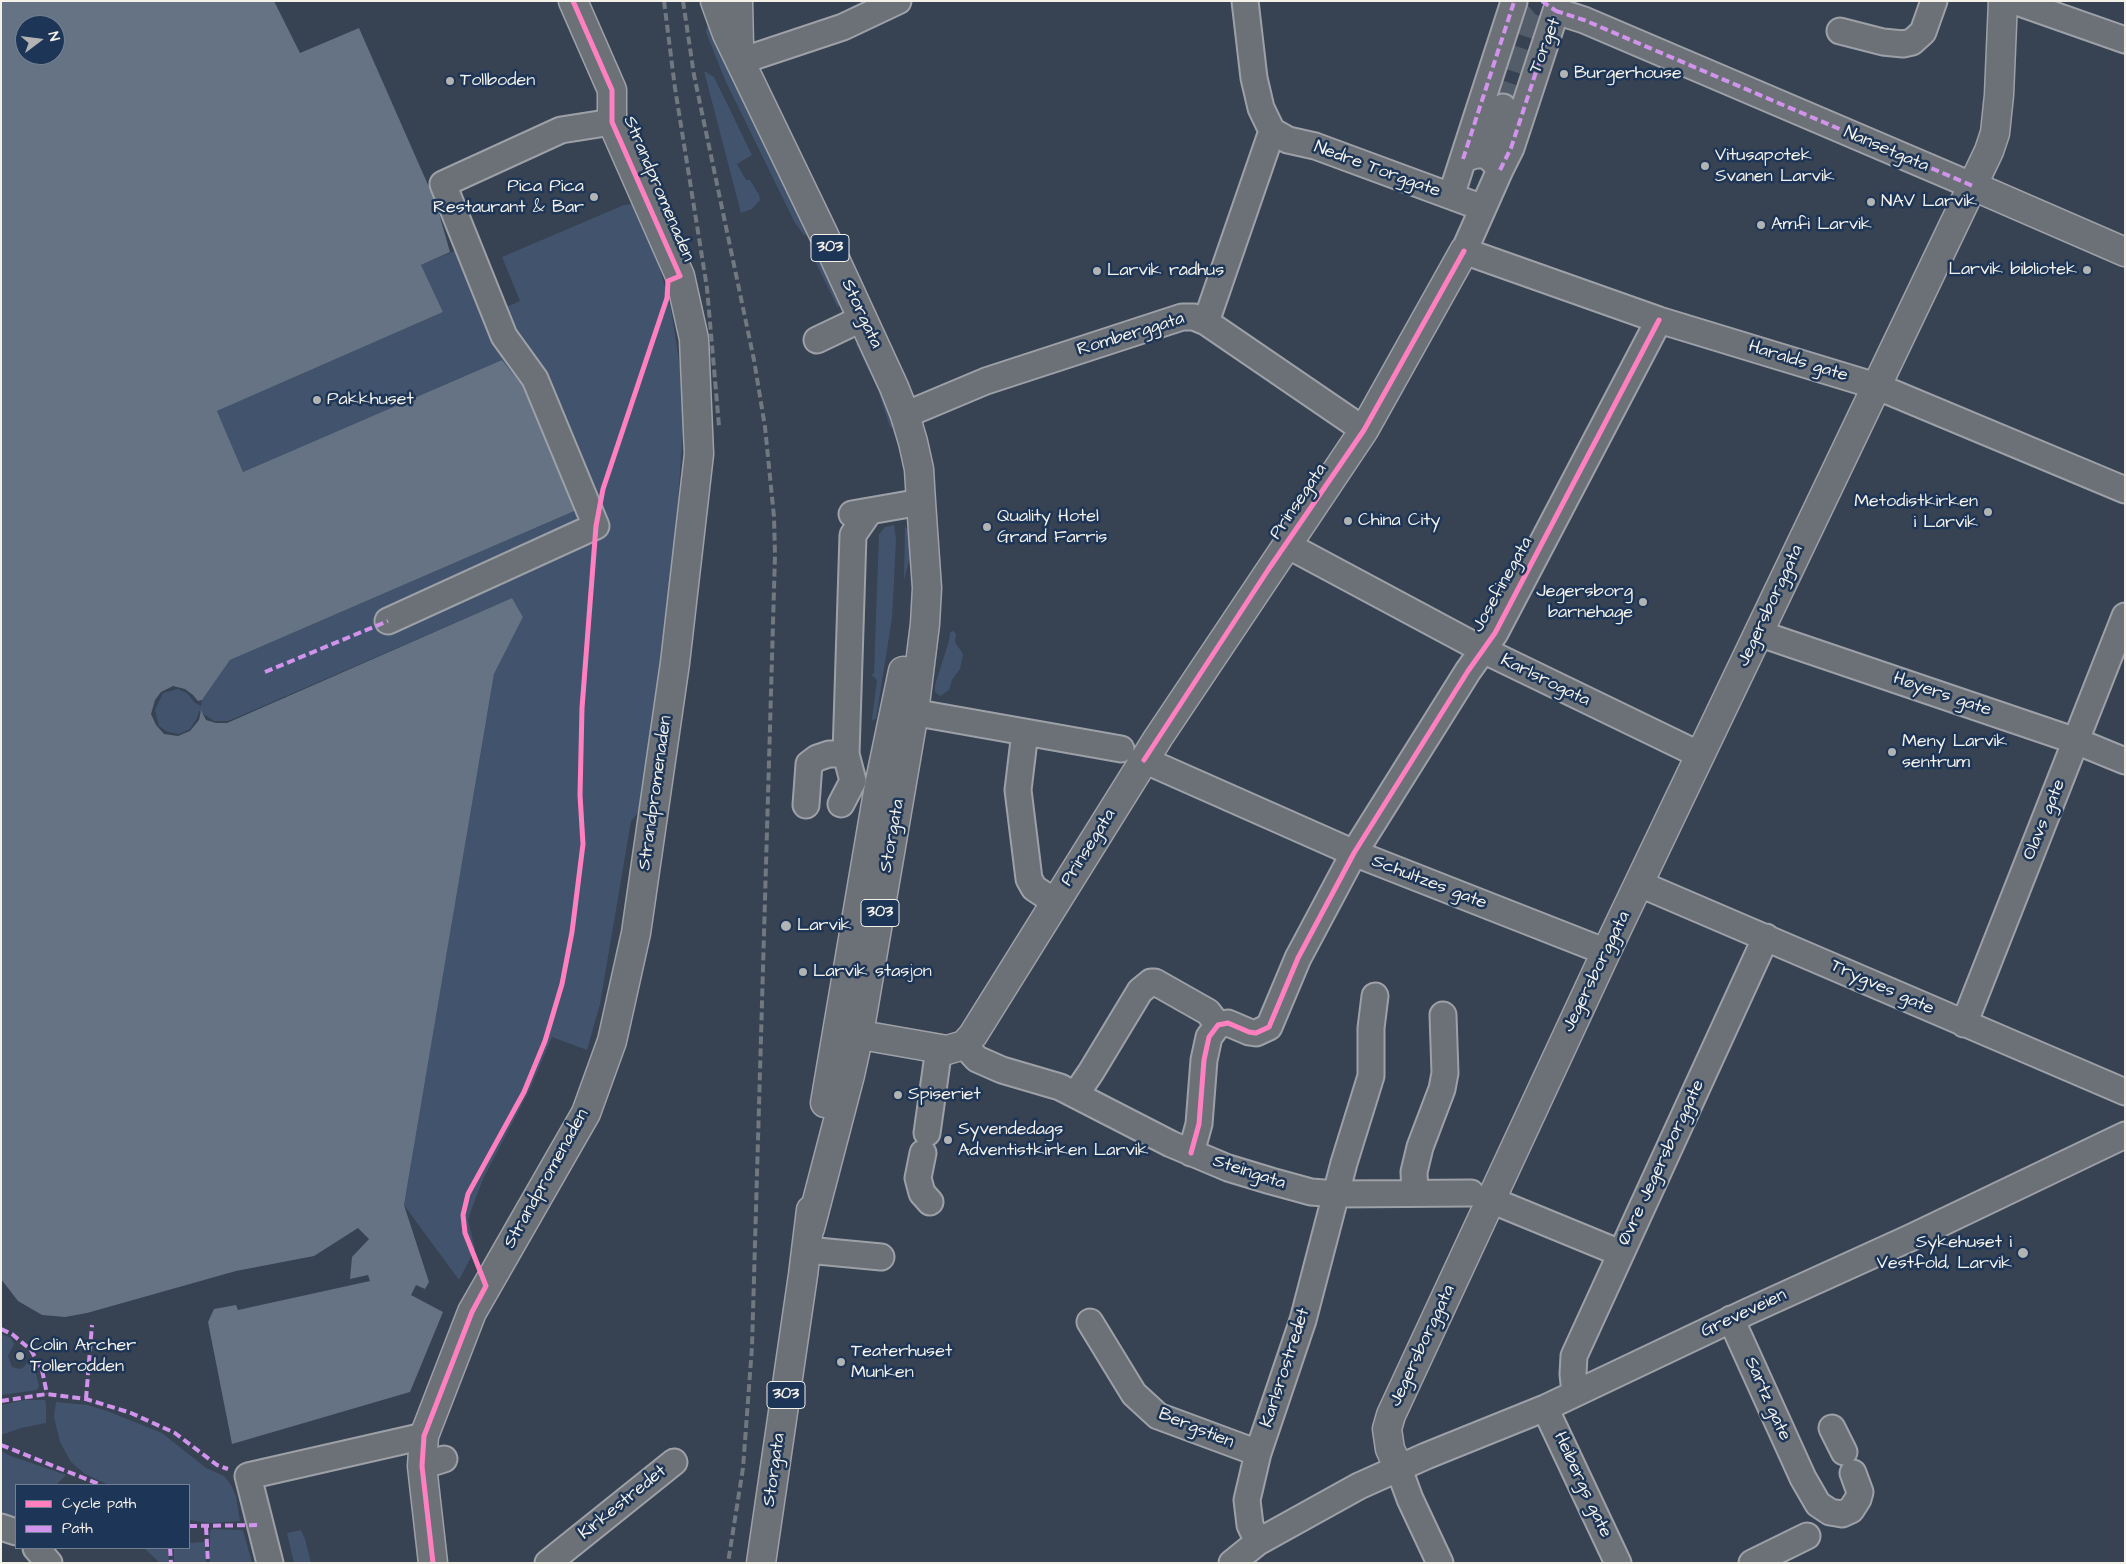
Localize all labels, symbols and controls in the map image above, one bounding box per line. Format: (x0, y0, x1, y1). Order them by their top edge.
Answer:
north arrow (15, 15, 65, 65)
street label: Torget (1526, 15, 1566, 77)
text: N (43, 30, 64, 43)
place label: Burgerhouse (1574, 63, 1682, 85)
marker: Burgerhouse (1558, 68, 1570, 80)
place label: Tollboden (460, 70, 535, 92)
marker: Tollboden (444, 75, 456, 87)
street label: Strandpromenaden (618, 113, 698, 265)
street label: Nansetgata (1840, 122, 1932, 178)
street label: Nedre Torggate (1311, 137, 1443, 203)
place label: Vitusapotek Svanen Larvik (1715, 145, 1835, 188)
marker: Vitusapotek Svanen Larvik (1699, 160, 1711, 172)
place label: Pica Pica Restaurant & Bar (433, 176, 584, 218)
marker: Pica Pica Restaurant & Bar (588, 191, 600, 203)
place label: NAV Larvik (1881, 191, 1977, 213)
marker: NAV Larvik (1865, 196, 1877, 208)
place label: Amfi Larvik (1771, 214, 1872, 236)
marker: Amfi Larvik (1755, 219, 1767, 231)
road number: 303 (811, 234, 849, 262)
place label: Larvik bibliotek (1948, 259, 2077, 281)
place label: Larvik rådhus (1107, 260, 1224, 282)
marker: Larvik bibliotek (2081, 264, 2093, 276)
marker: Larvik rådhus (1091, 265, 1103, 277)
street label: Storgata (836, 276, 886, 352)
street label: Romberggata (1075, 308, 1187, 362)
street label: Haralds gate (1746, 337, 1850, 387)
place label: Pakkhuset (327, 389, 414, 411)
marker: Pakkhuset (311, 394, 323, 406)
street label: Prinsegata (1266, 460, 1332, 544)
place label: Metodistkirken i Larvik (1854, 491, 1978, 534)
place label: Quality Hotel Grand Farris (997, 506, 1107, 548)
marker: Metodistkirken i Larvik (1982, 506, 1994, 518)
place label: China City (1358, 510, 1440, 532)
marker: China City (1342, 515, 1354, 527)
marker: Quality Hotel Grand Farris (981, 521, 993, 533)
street label: Josefinegata (1468, 534, 1538, 636)
street label: Jegersborggata (1733, 542, 1809, 670)
place label: Jegersborg barnehage (1536, 581, 1633, 624)
marker: Jegersborg barnehage (1637, 596, 1649, 608)
street label: Karlsrogata (1497, 650, 1593, 712)
street label: Høyers gate (1890, 668, 1994, 722)
street label: Strandpromenaden (634, 714, 678, 872)
place label: Meny Larvik sentrum (1902, 731, 2007, 774)
marker: Meny Larvik sentrum (1886, 746, 1898, 758)
street label: Olavs gate (2019, 777, 2071, 863)
street label: Storgata (876, 798, 910, 874)
street label: Prinsegata (1057, 805, 1121, 891)
street label: Schultzes gate (1368, 851, 1490, 915)
road number: 303 (861, 900, 899, 926)
street label: Jegersborggata (1558, 908, 1636, 1036)
place label: Larvik (797, 915, 852, 937)
marker: Larvik (779, 919, 793, 933)
street label: Trygves gate (1827, 956, 1937, 1020)
place label: Larvik stasjon (813, 961, 932, 983)
marker: Larvik stasjon (797, 966, 809, 978)
street label: Øvre Jegersborggate (1614, 1077, 1710, 1249)
place label: Spiseriet (908, 1084, 981, 1106)
marker: Spiseriet (892, 1089, 904, 1101)
street label: Strandpromenaden (500, 1105, 594, 1253)
place label: Syvendedags Adventistkirken Larvik (958, 1119, 1149, 1162)
marker: Syvendedags Adventistkirken Larvik (942, 1134, 954, 1146)
street label: Steingata (1210, 1151, 1288, 1195)
place label: Sykehuset i Vestfold, Larvik (1877, 1232, 2012, 1274)
marker: Sykehuset i Vestfold, Larvik (2016, 1246, 2030, 1260)
street label: Jegersborggata (1385, 1282, 1461, 1410)
street label: Greveveien (1698, 1285, 1790, 1343)
street label: Karlsrostredet (1257, 1306, 1315, 1430)
place label: Colin Archer Tollerodden (30, 1335, 136, 1378)
place label: Teaterhuset Munken (851, 1341, 952, 1384)
marker: Colin Archer Tollerodden (14, 1350, 26, 1362)
street label: Sartz gate (1739, 1354, 1795, 1444)
marker: Teaterhuset Munken (835, 1356, 847, 1368)
road number: 303 (767, 1382, 805, 1408)
street label: Bergstien (1155, 1404, 1237, 1454)
street label: Heibergs gate (1548, 1429, 1616, 1541)
street label: Storgata (759, 1432, 791, 1508)
street label: Kirkestredet (575, 1461, 671, 1545)
legend (15, 1484, 190, 1549)
text: Cycle path (62, 1493, 136, 1514)
text: Path (62, 1518, 93, 1539)

